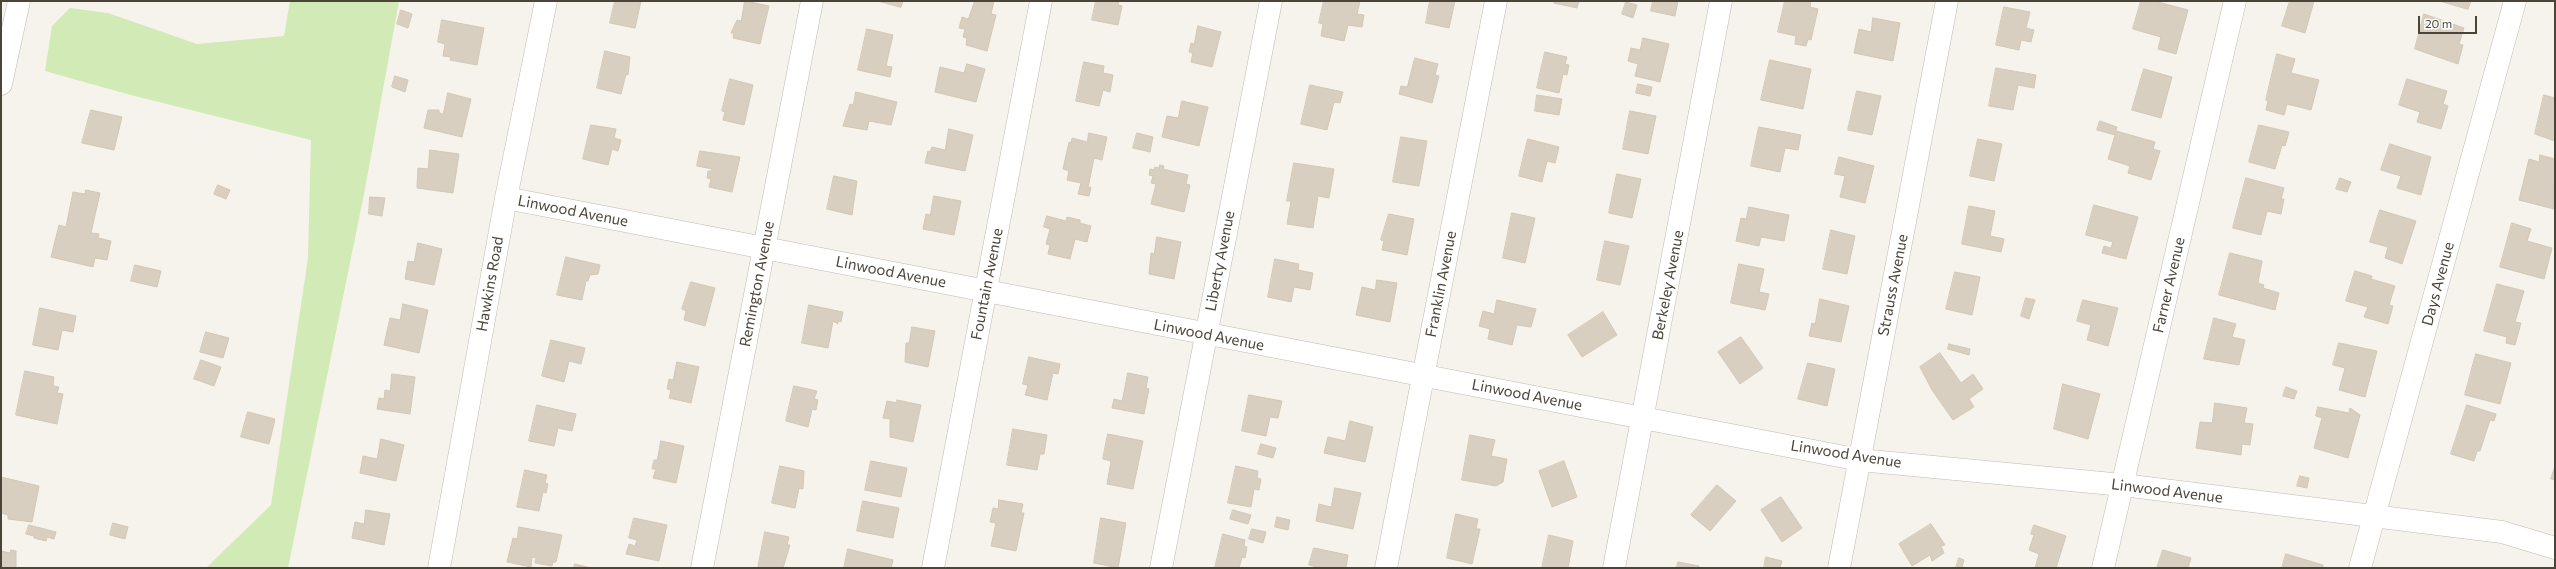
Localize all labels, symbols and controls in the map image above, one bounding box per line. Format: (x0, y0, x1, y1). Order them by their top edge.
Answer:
scale bar (2420, 8, 2479, 34)
text: 20 m (2425, 16, 2452, 30)
street label: Linwood Avenue (516, 191, 630, 231)
street label: Liberty Avenue (1201, 209, 1239, 313)
street label: Remington Avenue (736, 220, 778, 348)
street label: Fountain Avenue (967, 227, 1007, 341)
street label: Franklin Avenue (1422, 229, 1460, 339)
street label: Berkeley Avenue (1649, 229, 1687, 341)
street label: Strauss Avenue (1874, 233, 1912, 337)
street label: Hawkins Road (473, 235, 507, 333)
street label: Farner Avenue (2149, 235, 2189, 335)
street label: Days Avenue (2418, 240, 2458, 328)
street label: Linwood Avenue (834, 252, 948, 292)
street label: Linwood Avenue (1152, 315, 1266, 355)
street label: Linwood Avenue (1470, 375, 1584, 415)
street label: Linwood Avenue (1789, 436, 1903, 472)
street label: Linwood Avenue (2110, 475, 2224, 507)

